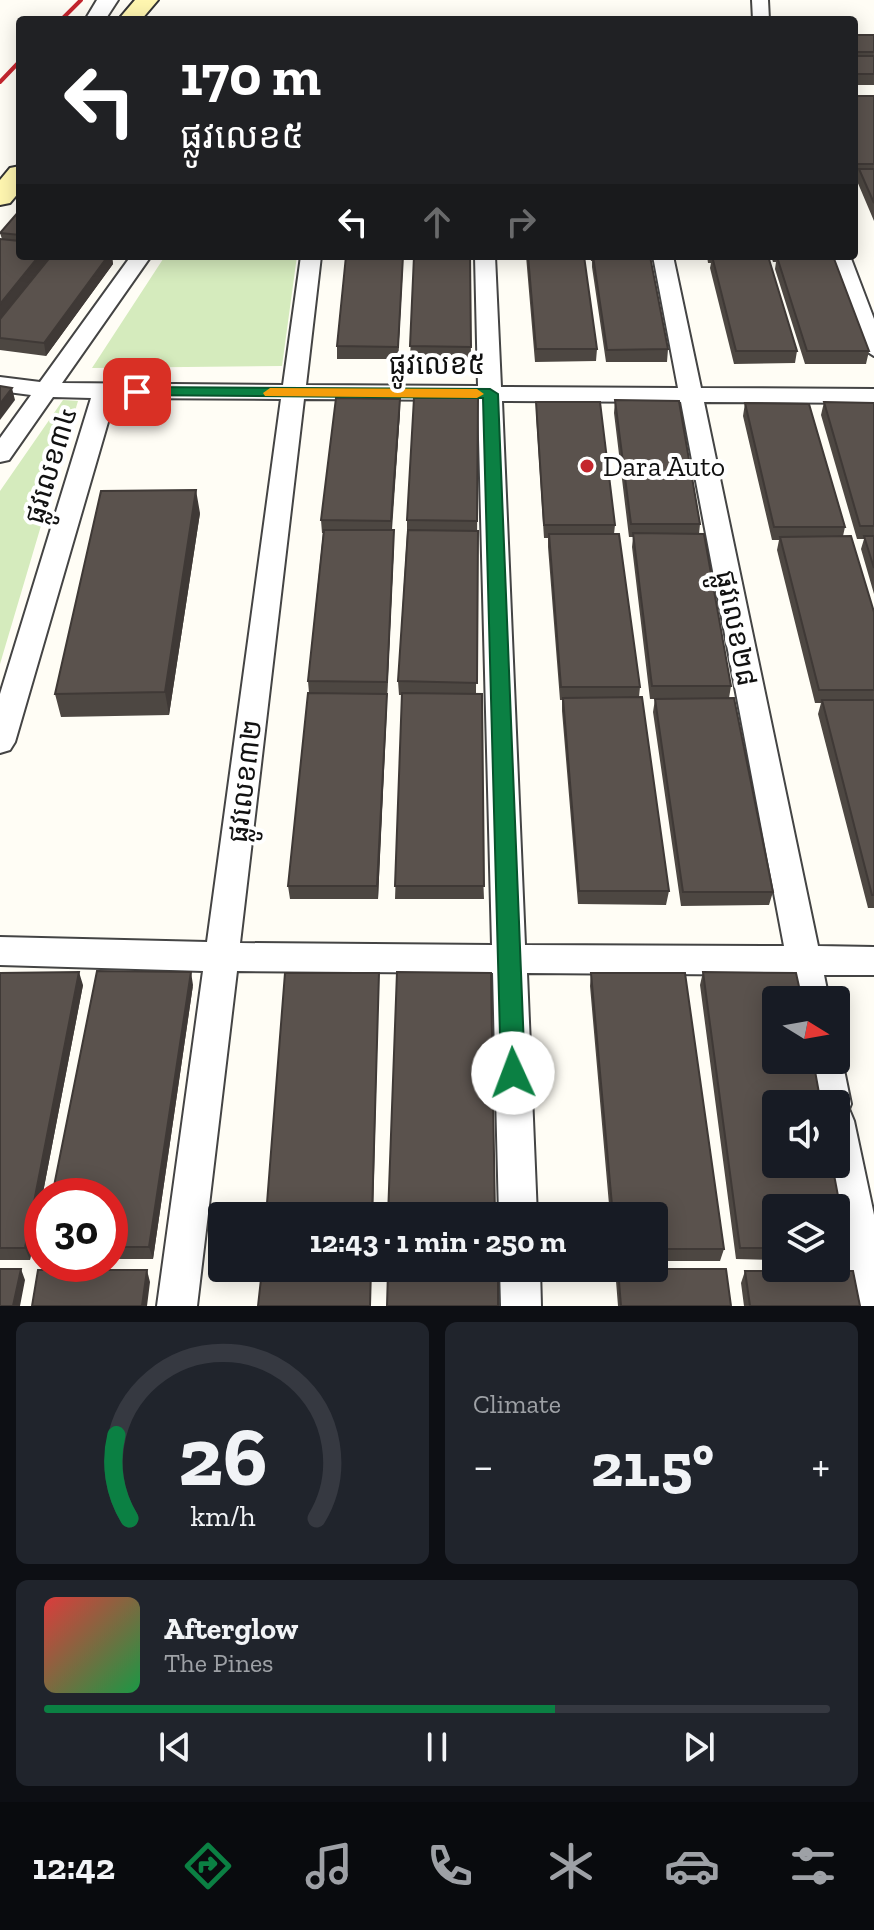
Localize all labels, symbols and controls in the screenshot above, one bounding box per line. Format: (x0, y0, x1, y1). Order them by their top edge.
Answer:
text: 170 m (180, 42, 321, 109)
icon: left (48, 48, 152, 152)
text: ផ្លូវលេខ៥ (180, 114, 304, 157)
icon: left (331, 200, 375, 244)
icon: ahead (415, 200, 459, 244)
icon: right (499, 200, 543, 244)
street label: ផ្លូវលេខ៥ (389, 348, 485, 389)
pin (103, 358, 171, 426)
icon: arrive (115, 370, 159, 414)
street label: ផ្លូវលេខ៣៤ (17, 403, 92, 530)
place label: Dara Auto (603, 450, 725, 483)
marker: Dara Auto (578, 457, 596, 475)
street label: ផ្លូវលេខ២៨ (701, 567, 764, 691)
street label: ផ្លូវលេខ៣២ (221, 718, 277, 846)
north arrow (762, 986, 850, 1074)
map controls (762, 986, 850, 1282)
position arrow (471, 1031, 555, 1115)
button: sound (762, 1090, 850, 1178)
speed limit sign: 30 (24, 1178, 128, 1282)
button: layers (762, 1194, 850, 1282)
text: 12:43 · 1 min · 250 m (310, 1224, 566, 1260)
text: Climate (473, 1388, 561, 1420)
text: 26 (178, 1406, 267, 1506)
text: 21.5° (591, 1429, 714, 1501)
text: − (473, 1439, 494, 1492)
text: + (811, 1439, 830, 1492)
text: km/h (190, 1499, 255, 1533)
text: Afterglow (164, 1611, 298, 1647)
text: The Pines (164, 1647, 274, 1679)
icon: previous (153, 1725, 197, 1769)
icon: pause (415, 1725, 459, 1769)
icon: next (677, 1725, 721, 1769)
icon: directions (180, 1838, 236, 1894)
icon: music (301, 1838, 357, 1894)
icon: phone (422, 1838, 478, 1894)
icon: climate (543, 1838, 599, 1894)
icon: car (664, 1838, 720, 1894)
icon: filters (785, 1838, 841, 1894)
text: 12:42 (33, 1845, 115, 1888)

